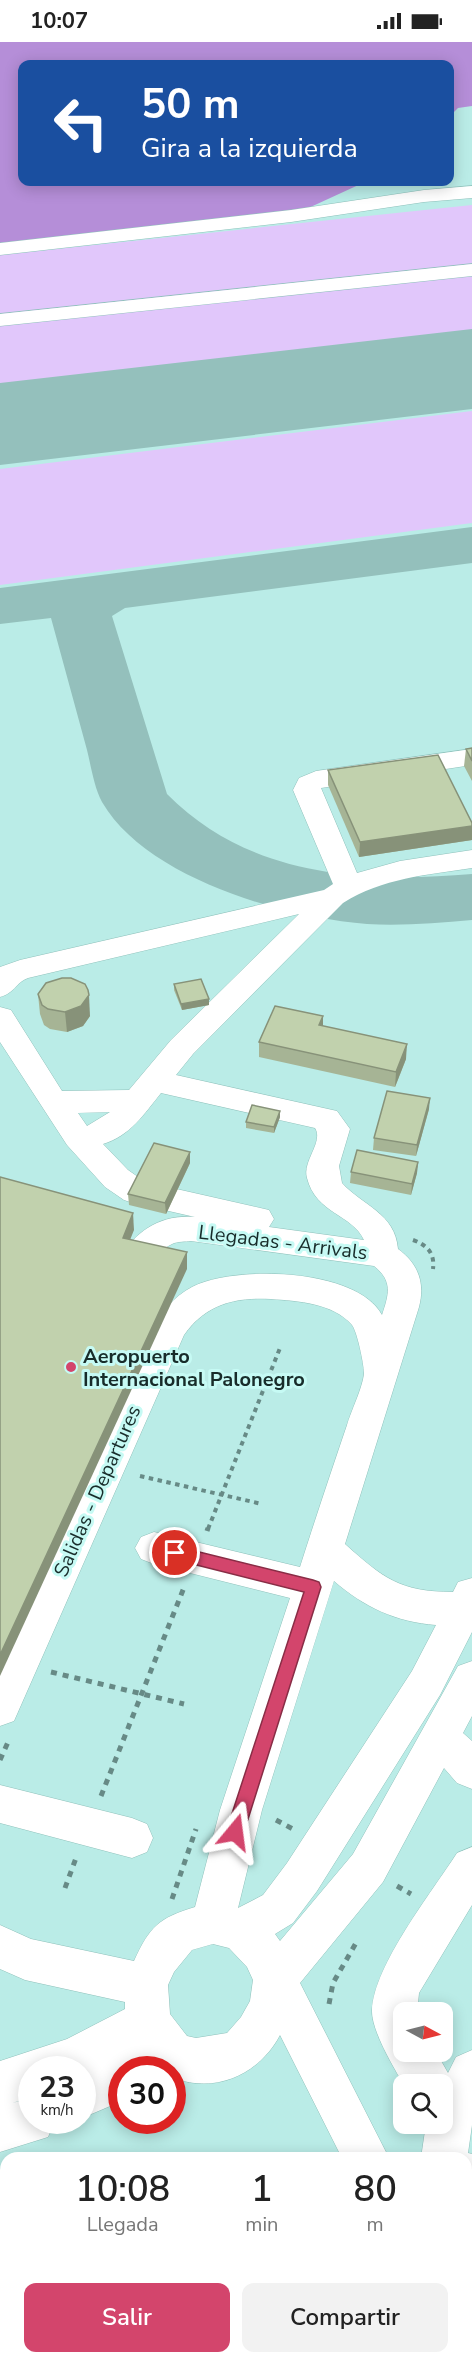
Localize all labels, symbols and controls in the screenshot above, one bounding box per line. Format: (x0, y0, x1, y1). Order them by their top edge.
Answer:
text: 10:07 (30, 6, 88, 36)
text: 50 m (141, 76, 240, 133)
icon: left (42, 84, 120, 162)
text: Gira a la izquierda (141, 130, 358, 167)
street label: Llegadas - Arrivals (197, 1219, 369, 1266)
place label: Aeropuerto Internacional Palonegro (83, 1343, 305, 1393)
marker: Aeropuerto Internacional Palonegro (64, 1360, 78, 1374)
street label: Salidas - Departures (47, 1401, 147, 1581)
pin (149, 1527, 200, 1578)
icon: arrive (158, 1536, 191, 1569)
position arrow (203, 1800, 267, 1864)
north arrow (393, 2002, 453, 2062)
map controls (393, 2002, 453, 2134)
speed limit sign: 30 (108, 2056, 186, 2134)
text: 23 (39, 2067, 75, 2108)
button: search (393, 2074, 453, 2134)
text: km/h (40, 2100, 74, 2120)
text: 10:08 (75, 2165, 170, 2214)
text: 1 (251, 2165, 273, 2214)
text: 80 (354, 2165, 397, 2214)
text: Llegada (87, 2211, 159, 2238)
text: min (245, 2211, 278, 2238)
text: m (367, 2211, 384, 2238)
button: Salir (24, 2283, 230, 2352)
button: Compartir (242, 2283, 448, 2352)

